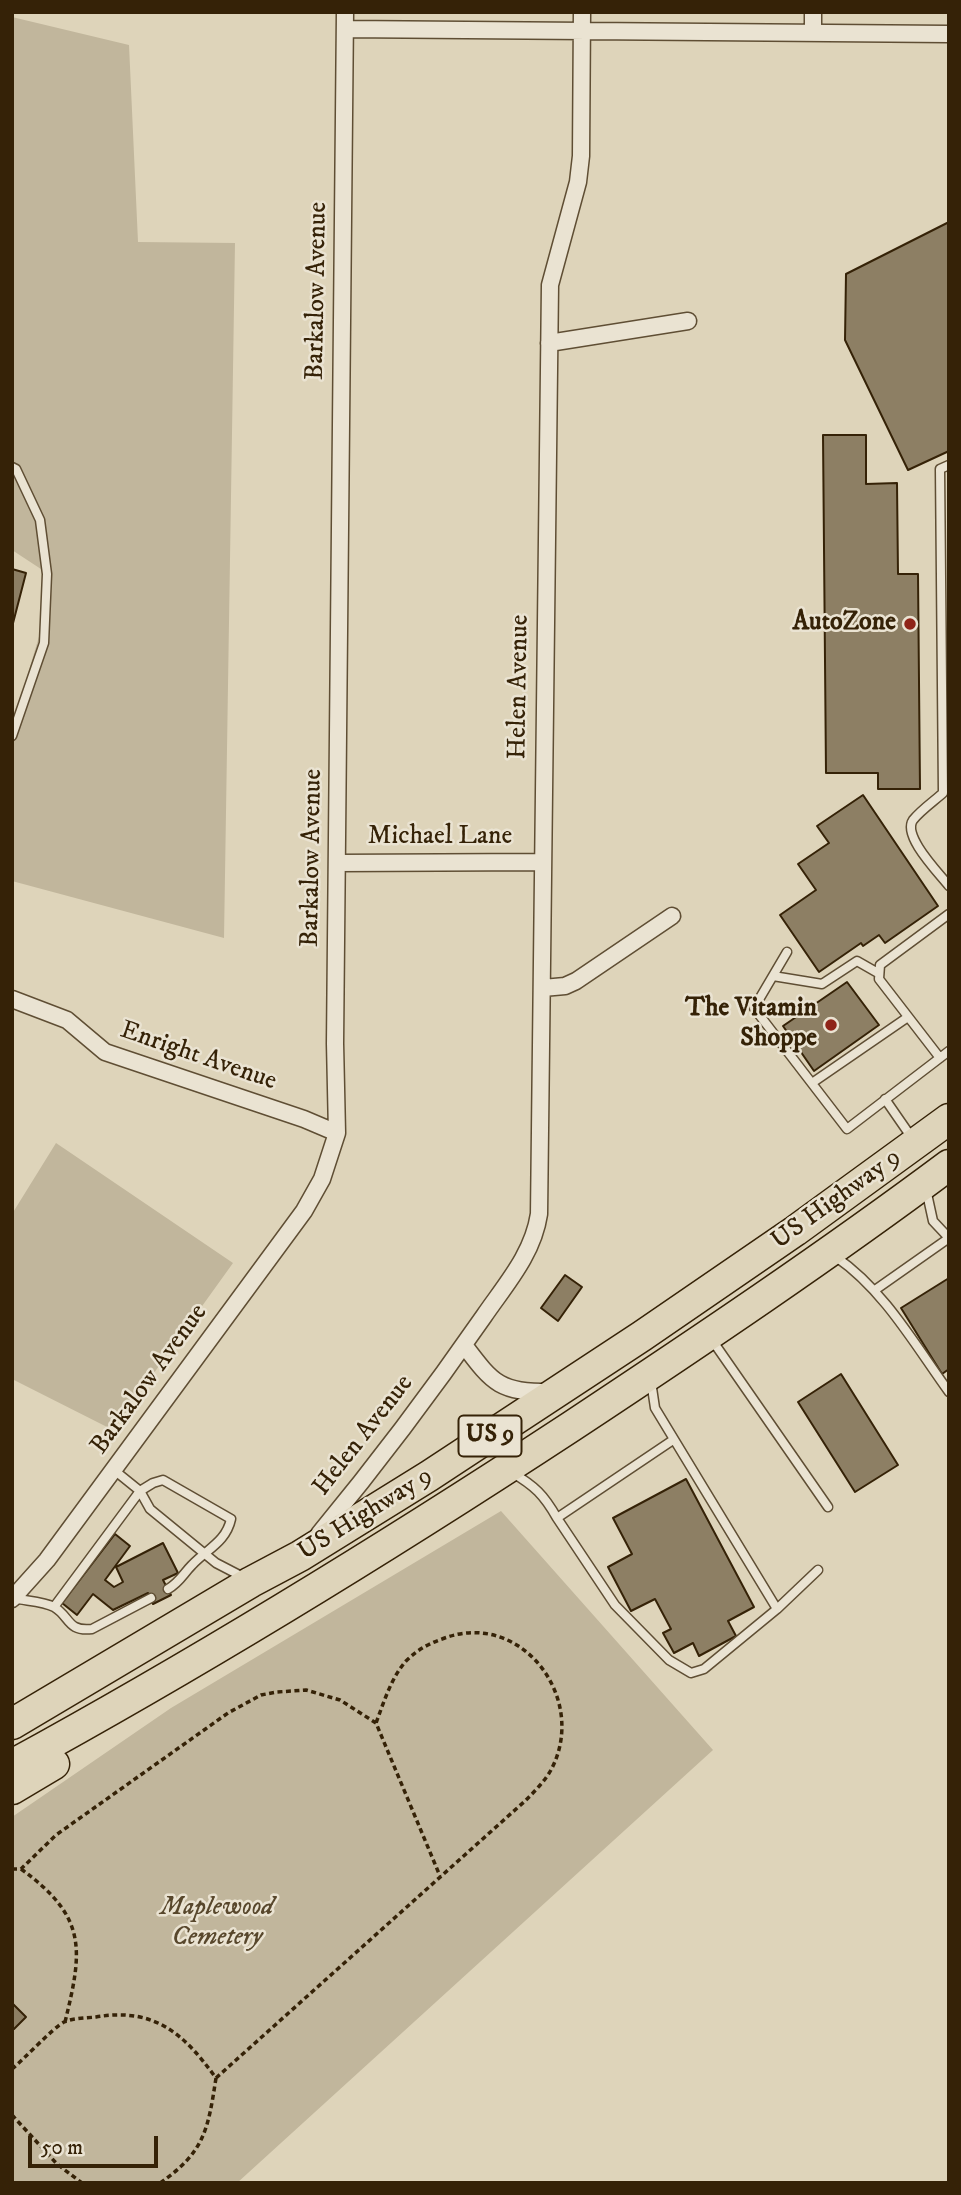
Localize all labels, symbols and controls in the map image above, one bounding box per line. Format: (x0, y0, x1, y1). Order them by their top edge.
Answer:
street label: Barkalow Avenue (301, 202, 335, 380)
place label: AutoZone (793, 608, 896, 640)
street label: Helen Avenue (503, 614, 537, 760)
marker: AutoZone (902, 616, 918, 632)
street label: Barkalow Avenue (296, 769, 330, 947)
street label: Michael Lane (368, 822, 512, 854)
place label: The Vitamin Shoppe (685, 994, 817, 1056)
street label: Enright Avenue (116, 1016, 280, 1098)
marker: The Vitamin Shoppe (823, 1017, 839, 1033)
street label: US Highway 9 (766, 1143, 908, 1257)
street label: Barkalow Avenue (85, 1299, 215, 1461)
street label: Helen Avenue (307, 1369, 421, 1503)
road number: US 9 (458, 1416, 522, 1456)
street label: US Highway 9 (293, 1461, 439, 1569)
park label: Maplewood Cemetery (160, 1893, 274, 1954)
scale bar (32, 2122, 161, 2166)
text: 50 m (41, 2135, 83, 2161)

